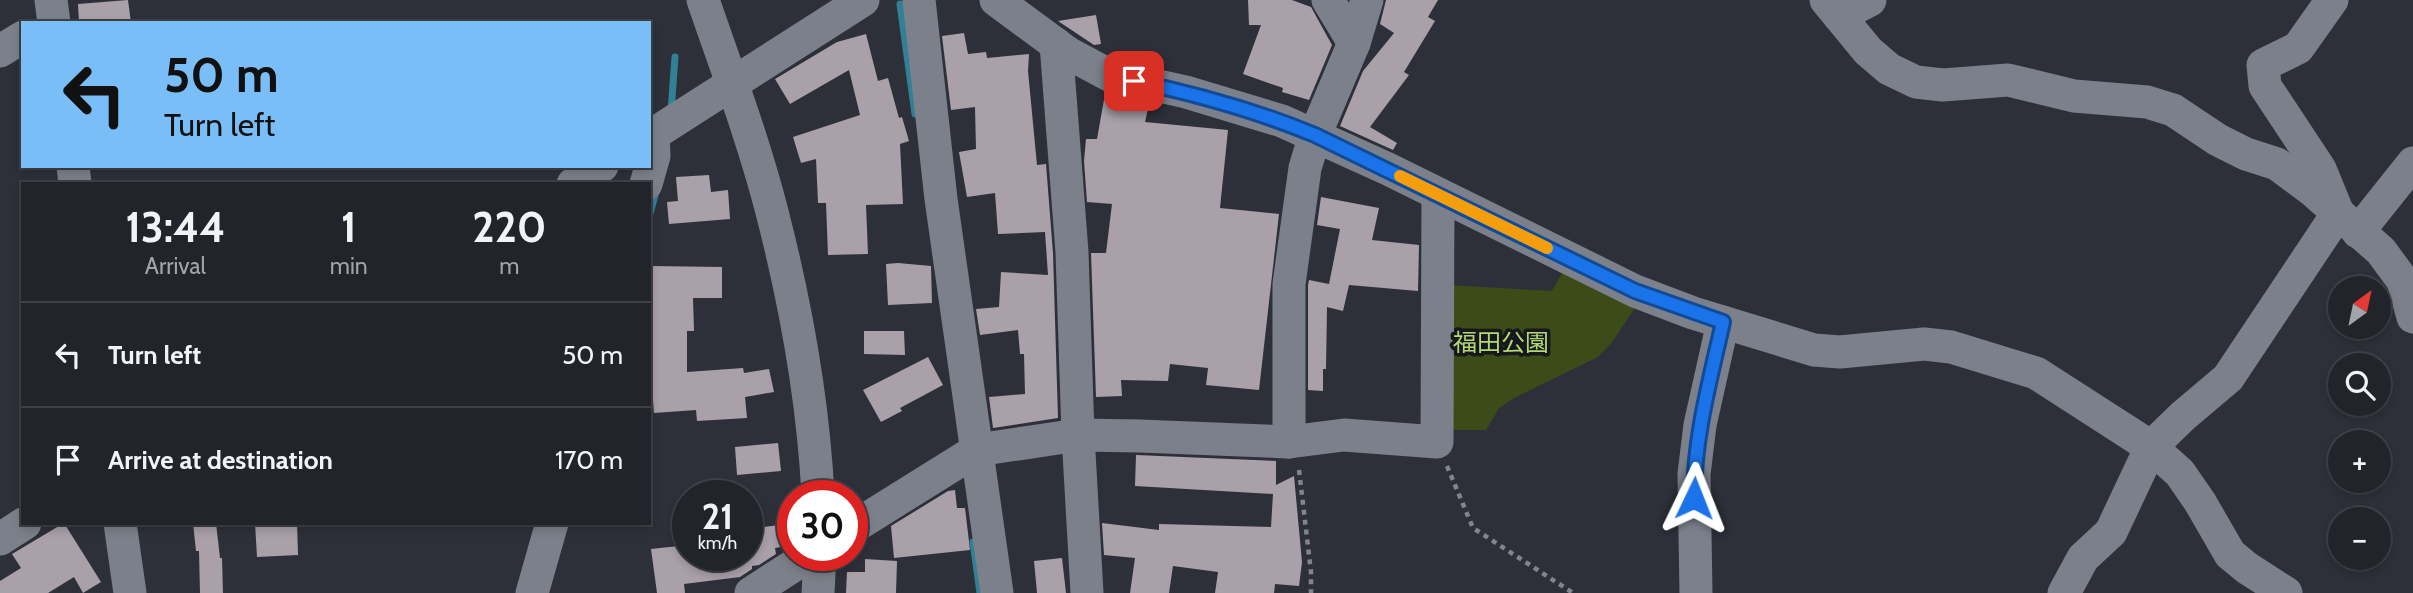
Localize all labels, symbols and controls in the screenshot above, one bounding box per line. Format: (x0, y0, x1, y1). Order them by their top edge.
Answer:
text: 50 m (164, 45, 279, 104)
icon: left (49, 49, 140, 140)
pin (1104, 51, 1164, 111)
icon: arrive (1115, 62, 1153, 100)
text: Turn left (164, 105, 275, 144)
text: 13:44 (126, 201, 225, 253)
text: 1 (341, 201, 357, 253)
text: 220 (472, 201, 546, 253)
text: Arrival (145, 252, 206, 280)
text: min (330, 252, 368, 280)
text: m (499, 252, 519, 280)
north arrow (2328, 276, 2390, 340)
map controls (2328, 276, 2391, 570)
park label: 福田公園 (1453, 328, 1549, 357)
icon: left (49, 336, 87, 374)
text: Turn left (108, 339, 201, 371)
text: 50 m (562, 339, 623, 371)
button: search (2328, 353, 2391, 416)
button: + (2328, 430, 2391, 493)
icon: arrive (49, 441, 87, 479)
text: Arrive at destination (108, 444, 333, 476)
text: 170 m (555, 444, 623, 476)
position arrow (1657, 461, 1731, 535)
speed limit sign: 30 (777, 480, 868, 571)
text: 21 (702, 495, 733, 538)
button: − (2328, 507, 2391, 570)
text: km/h (698, 532, 737, 554)

